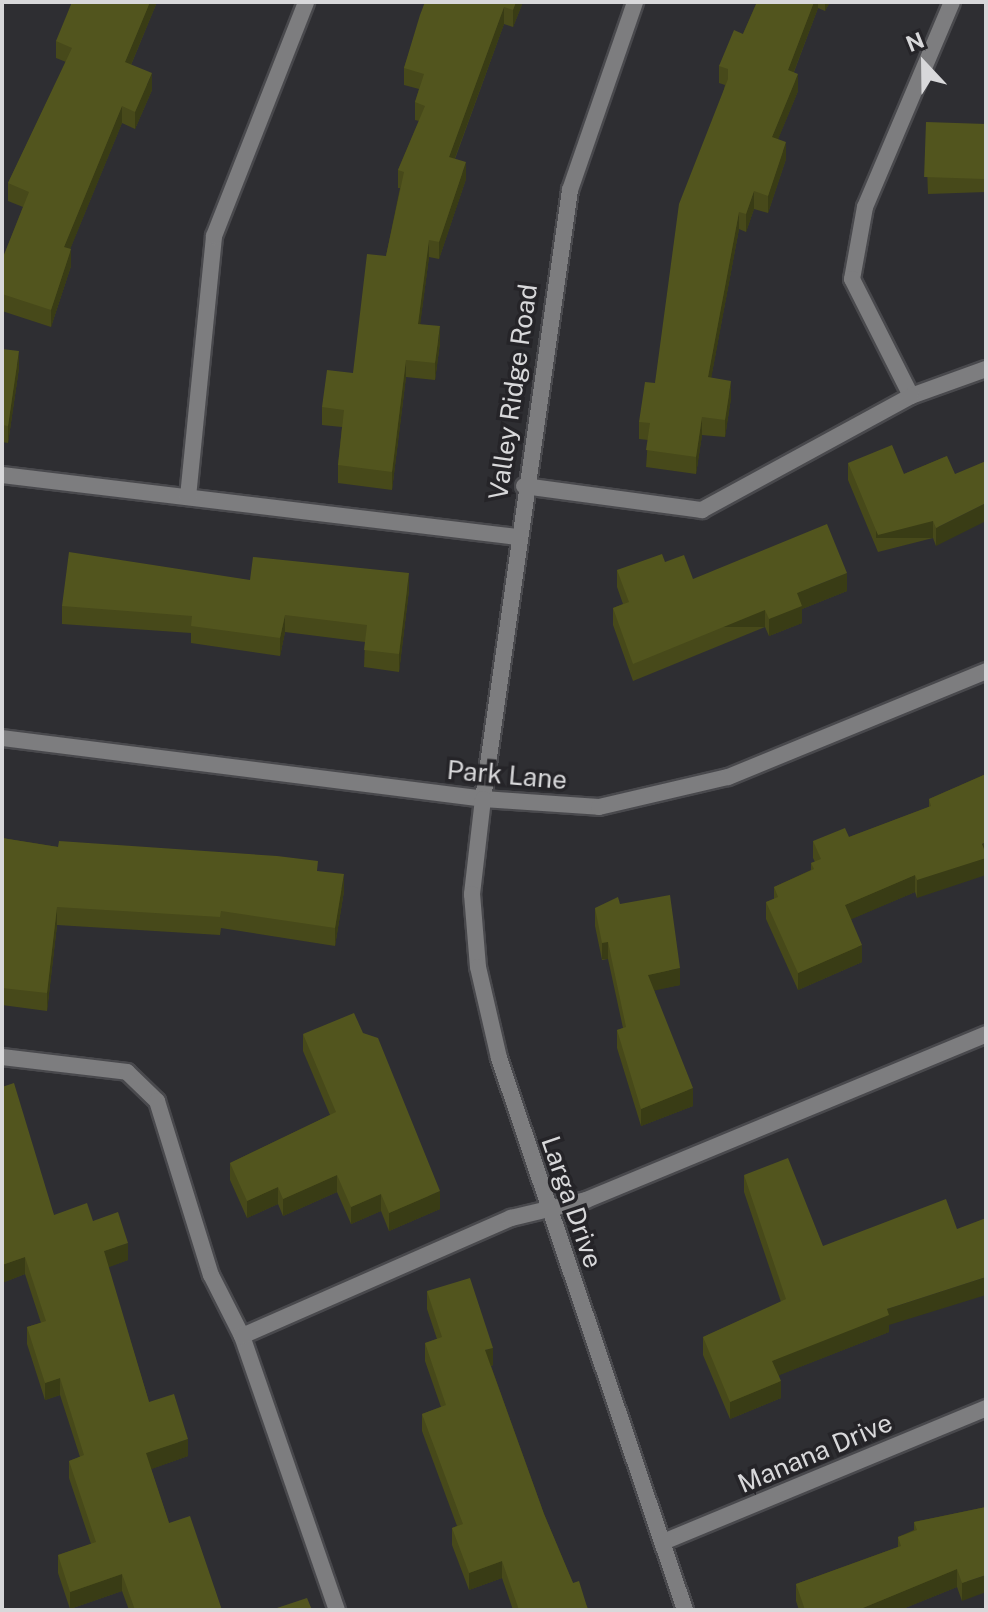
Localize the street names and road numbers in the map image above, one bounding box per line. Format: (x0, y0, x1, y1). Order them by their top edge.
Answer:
street label: Valley Ridge Road (482, 282, 544, 502)
street label: Park Lane (446, 754, 568, 796)
street label: Larga Drive (535, 1132, 609, 1272)
street label: Manana Drive (733, 1406, 897, 1500)

